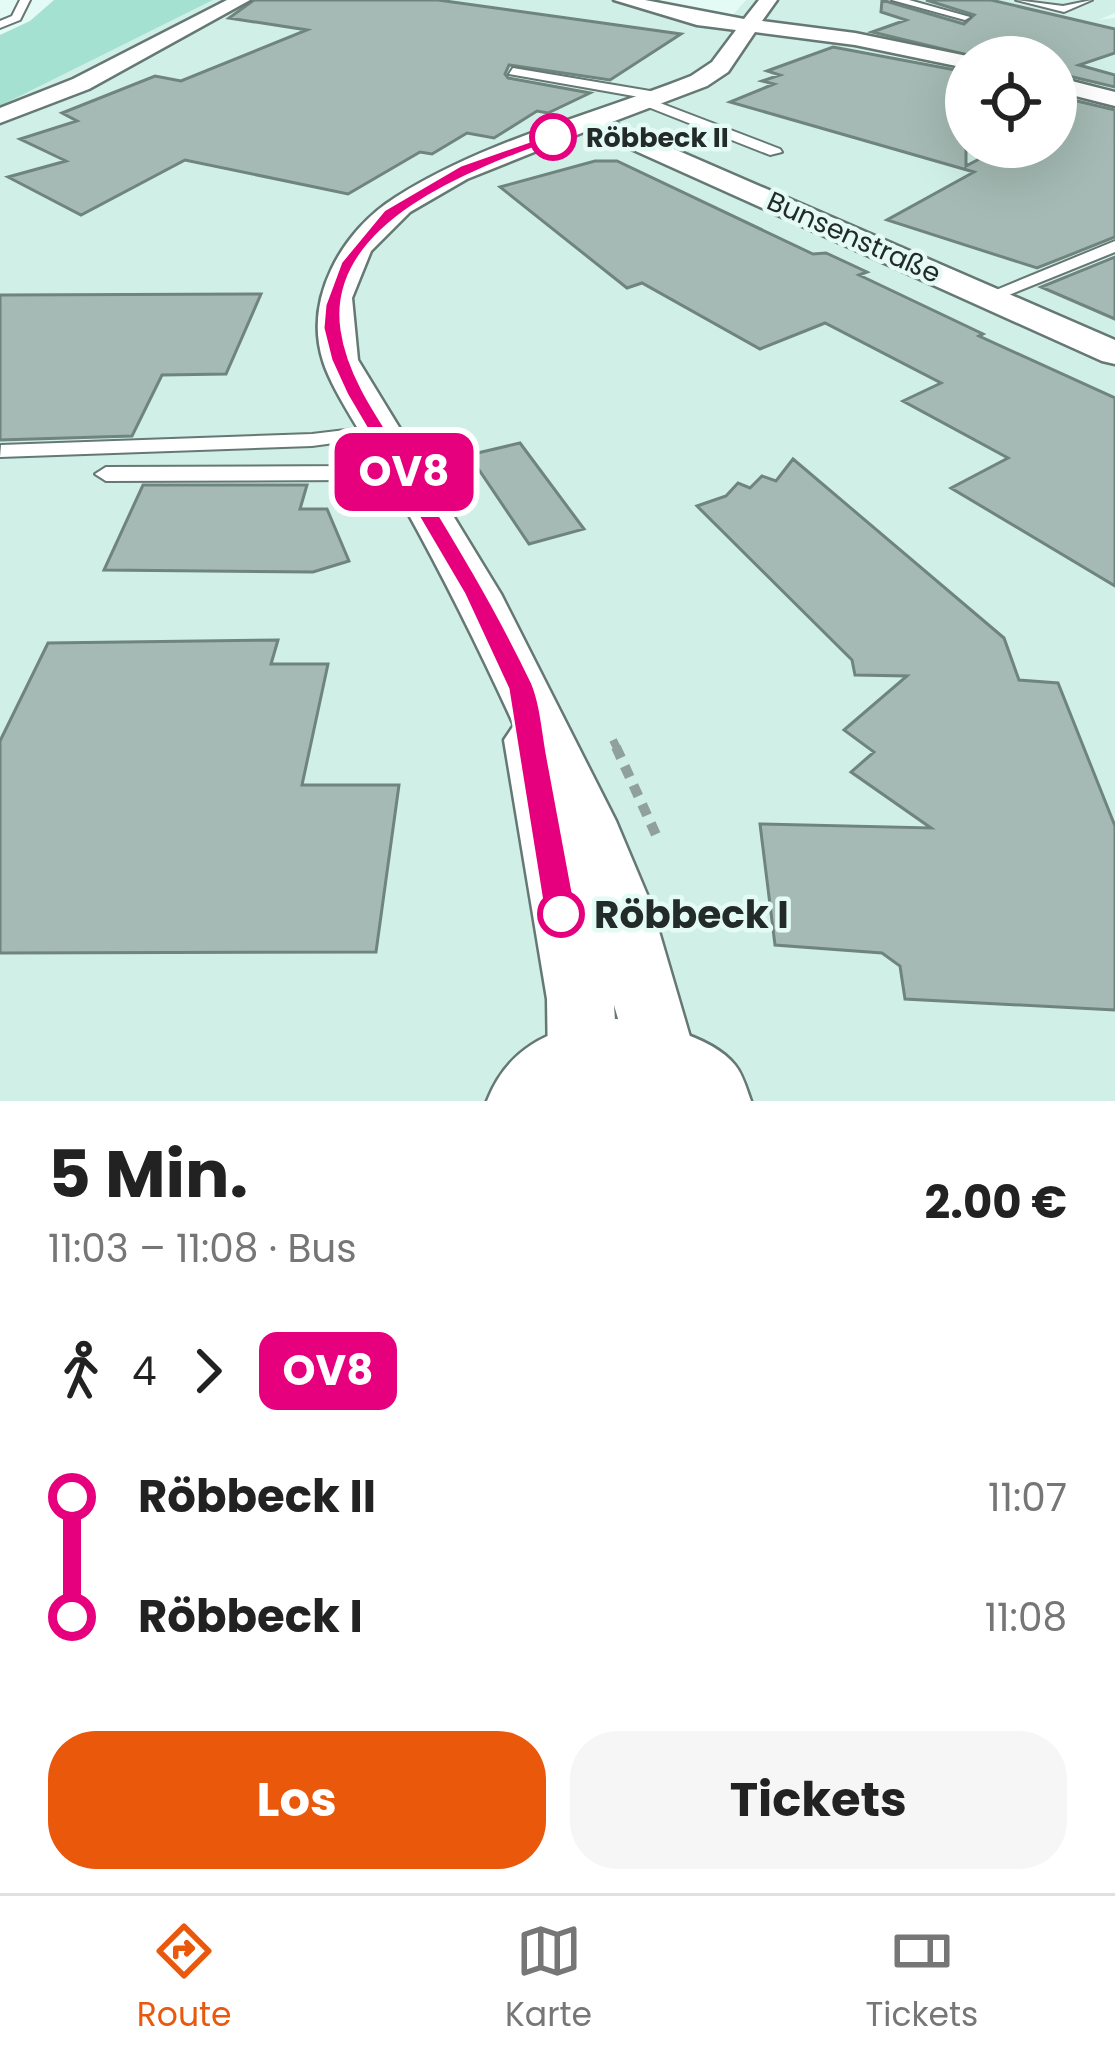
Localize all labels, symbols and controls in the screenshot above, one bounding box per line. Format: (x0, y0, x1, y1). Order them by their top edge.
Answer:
map controls (945, 36, 1077, 168)
button: locate (945, 36, 1077, 168)
marker: Röbbeck II (531, 115, 575, 159)
place label: Röbbeck II (586, 119, 729, 156)
street label: Bunsenstraße (761, 182, 947, 292)
line badge: OV8 (335, 433, 473, 511)
text: OV8 (359, 442, 449, 501)
place label: Röbbeck I (594, 887, 789, 942)
marker: Röbbeck I (539, 892, 583, 936)
text: 5 Min. (48, 1128, 248, 1220)
text: 2.00 € (925, 1171, 1067, 1234)
text: 11:03 – 11:08 · Bus (48, 1221, 357, 1276)
icon: walk (48, 1338, 114, 1404)
icon: forward (175, 1338, 241, 1404)
text: OV8 (283, 1341, 373, 1400)
text: 4 (132, 1344, 157, 1399)
text: Röbbeck II (138, 1465, 376, 1528)
text: 11:07 (988, 1470, 1067, 1525)
text: Röbbeck I (138, 1585, 363, 1648)
text: 11:08 (985, 1590, 1067, 1645)
button: Los (48, 1731, 546, 1869)
button: Tickets (570, 1731, 1067, 1869)
tab: Route (137, 1918, 232, 2040)
tab: Karte (505, 1918, 592, 2040)
tab: Tickets (866, 1918, 978, 2040)

